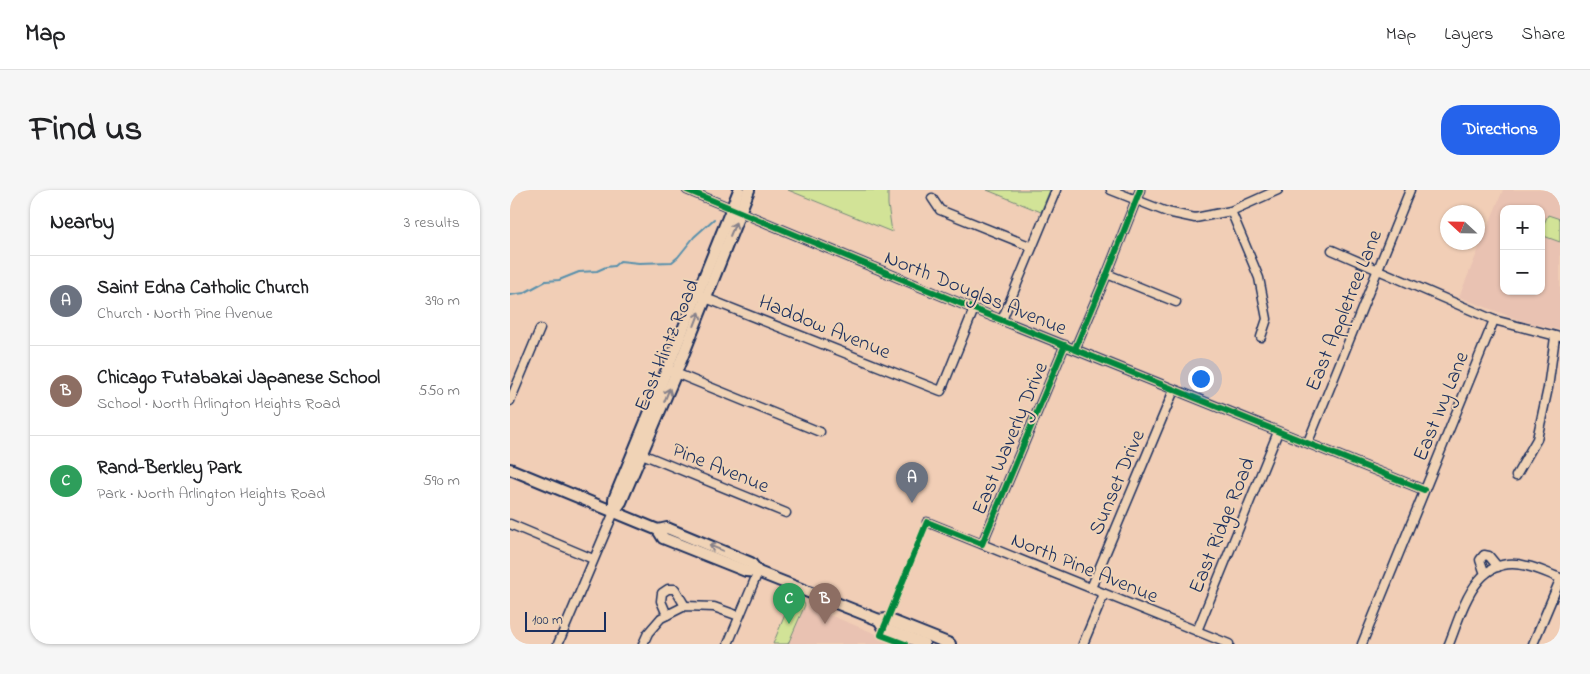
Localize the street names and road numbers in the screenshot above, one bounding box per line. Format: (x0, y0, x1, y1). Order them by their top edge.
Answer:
street label: East Appletree Lane (1299, 225, 1391, 396)
street label: North Douglas Avenue (879, 244, 1072, 346)
street label: East Hintz Road (628, 275, 708, 416)
street label: Haddow Avenue (754, 288, 895, 368)
street label: East Ivy Lane (1406, 347, 1480, 467)
street label: East Waverly Drive (965, 357, 1059, 521)
street label: Sunset Drive (1082, 425, 1154, 540)
street label: Pine Avenue (667, 436, 774, 502)
street label: East Ridge Road (1182, 453, 1266, 599)
street label: North Pine Avenue (1006, 526, 1163, 612)

